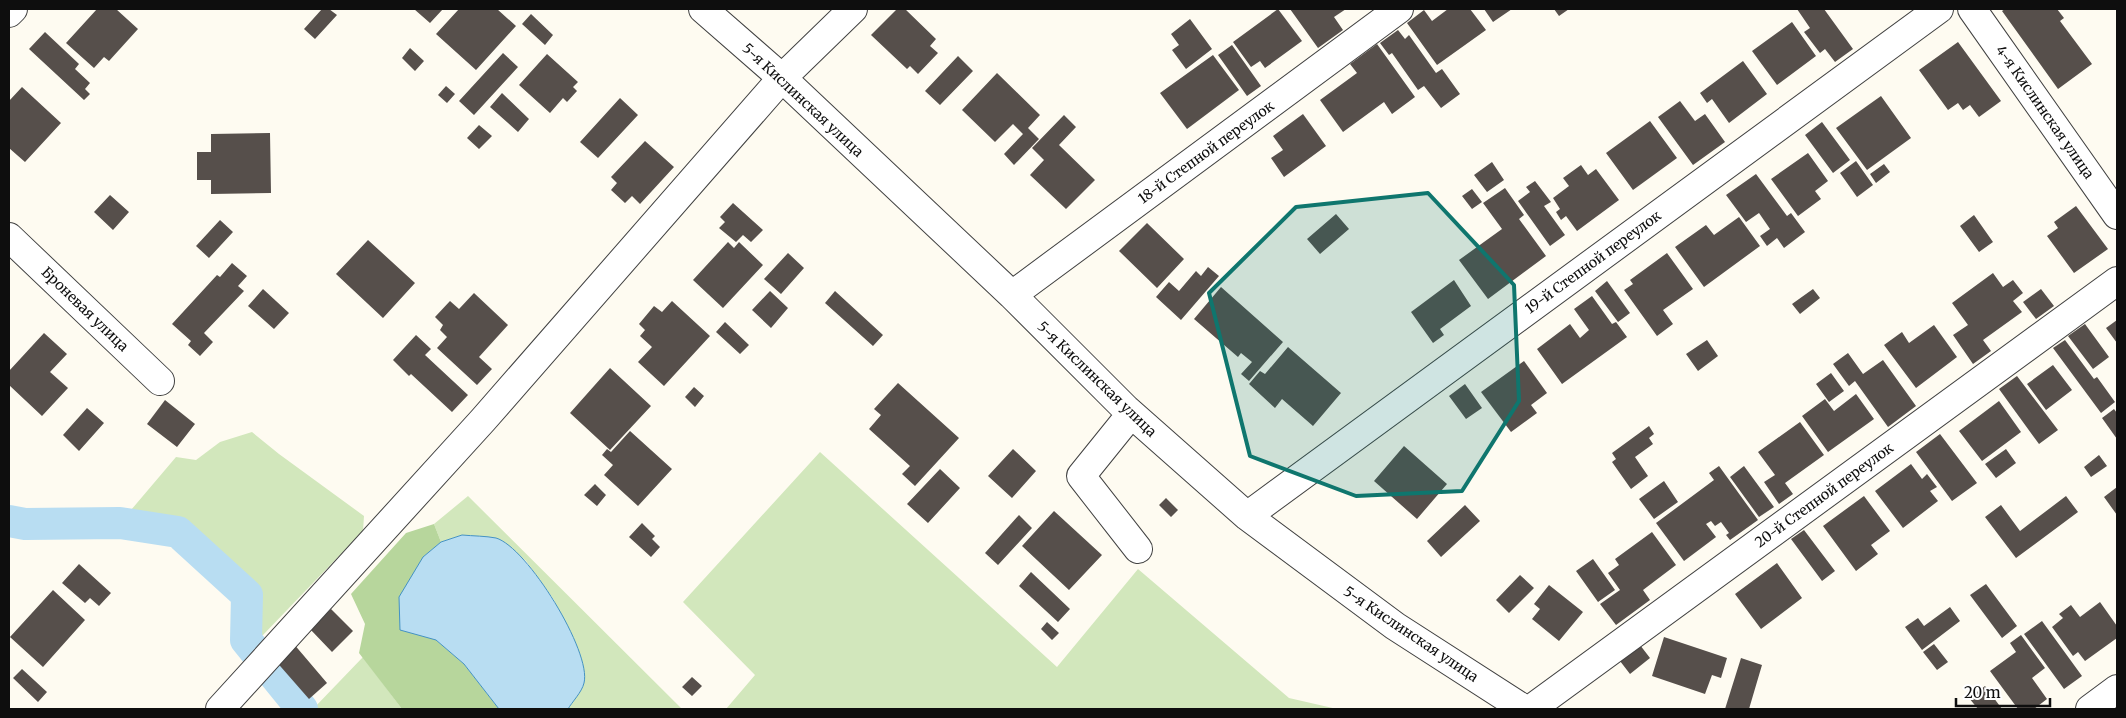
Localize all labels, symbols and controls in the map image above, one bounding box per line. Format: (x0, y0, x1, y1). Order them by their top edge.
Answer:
street label: 5-я Кислинская улица (739, 39, 868, 161)
street label: 4-я Кислинская улица (1992, 42, 2098, 183)
street label: 18-й Степной переулок (1134, 97, 1278, 207)
street label: 19-й Степной переулок (1521, 207, 1665, 317)
street label: Броневая улица (38, 263, 133, 355)
street label: 5-я Кислинская улица (1034, 317, 1161, 441)
street label: 20-й Степной переулок (1751, 439, 1897, 551)
street label: 5-я Кислинская улица (1340, 582, 1482, 686)
scale bar (1956, 676, 2050, 708)
text: 20 m (1964, 683, 2001, 702)

